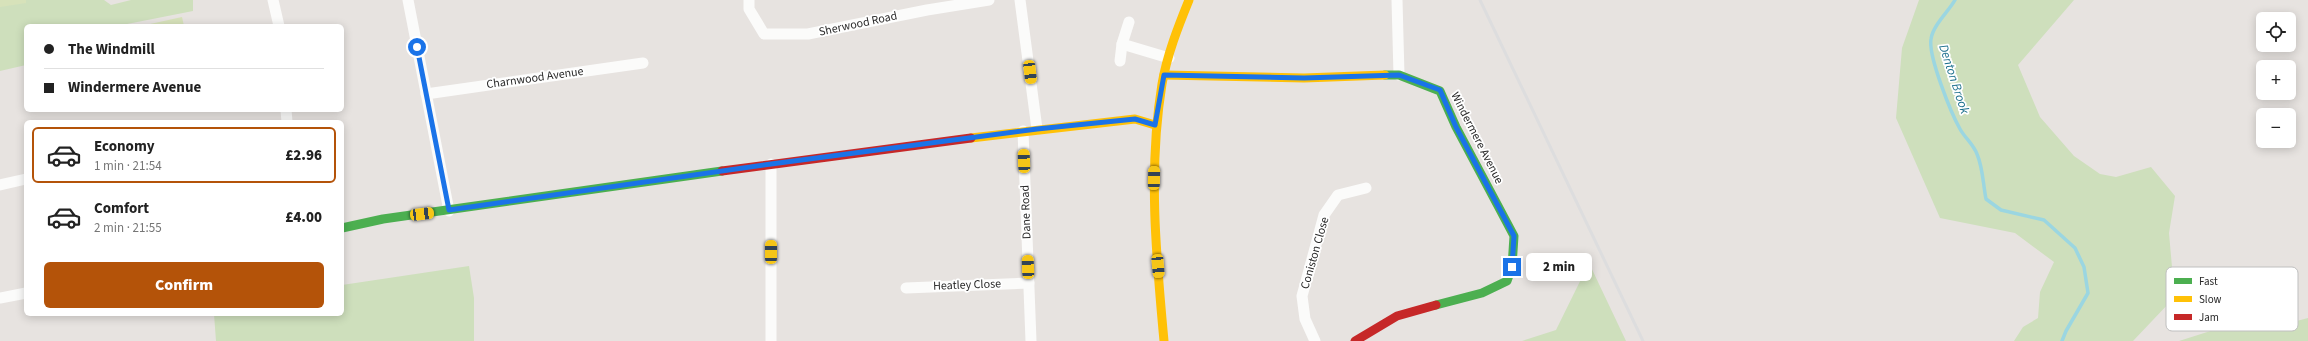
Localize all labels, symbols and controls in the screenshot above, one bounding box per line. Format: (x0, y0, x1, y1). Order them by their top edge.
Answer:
street label: Sherwood Road (817, 7, 899, 41)
map controls (2256, 12, 2296, 148)
button: locate (2256, 12, 2296, 52)
route start (408, 38, 426, 56)
text: The Windmill (68, 39, 155, 60)
water label: Denton Brook (1934, 42, 1974, 117)
car (1023, 59, 1037, 85)
button: + (2256, 60, 2296, 100)
street label: Charnwood Avenue (485, 63, 585, 93)
text: Windermere Avenue (68, 77, 201, 98)
street label: Windermere Avenue (1446, 89, 1508, 187)
button: − (2256, 108, 2296, 148)
text: Economy (94, 136, 155, 157)
icon: car (46, 137, 82, 173)
text: £2.96 (285, 145, 322, 166)
car (1018, 149, 1030, 173)
text: 1 min · 21:54 (94, 157, 162, 175)
car (1148, 166, 1160, 190)
street label: Dane Road (1017, 185, 1035, 239)
text: Comfort (94, 198, 149, 219)
icon: car (46, 199, 82, 235)
text: £4.00 (285, 207, 322, 228)
car (409, 207, 435, 221)
street label: Coniston Close (1297, 215, 1333, 291)
text: 2 min · 21:55 (94, 219, 162, 237)
car (765, 240, 777, 264)
callout: 2 min (1526, 253, 1592, 281)
car (1151, 254, 1165, 278)
car (1022, 255, 1034, 279)
route end (1503, 258, 1521, 276)
text: 2 min (1543, 258, 1575, 276)
button: Confirm (44, 262, 324, 308)
legend (2166, 267, 2298, 331)
text: Fast (2199, 274, 2218, 289)
street label: Heatley Close (933, 275, 1001, 295)
text: Slow (2199, 292, 2222, 307)
text: Jam (2199, 310, 2219, 325)

